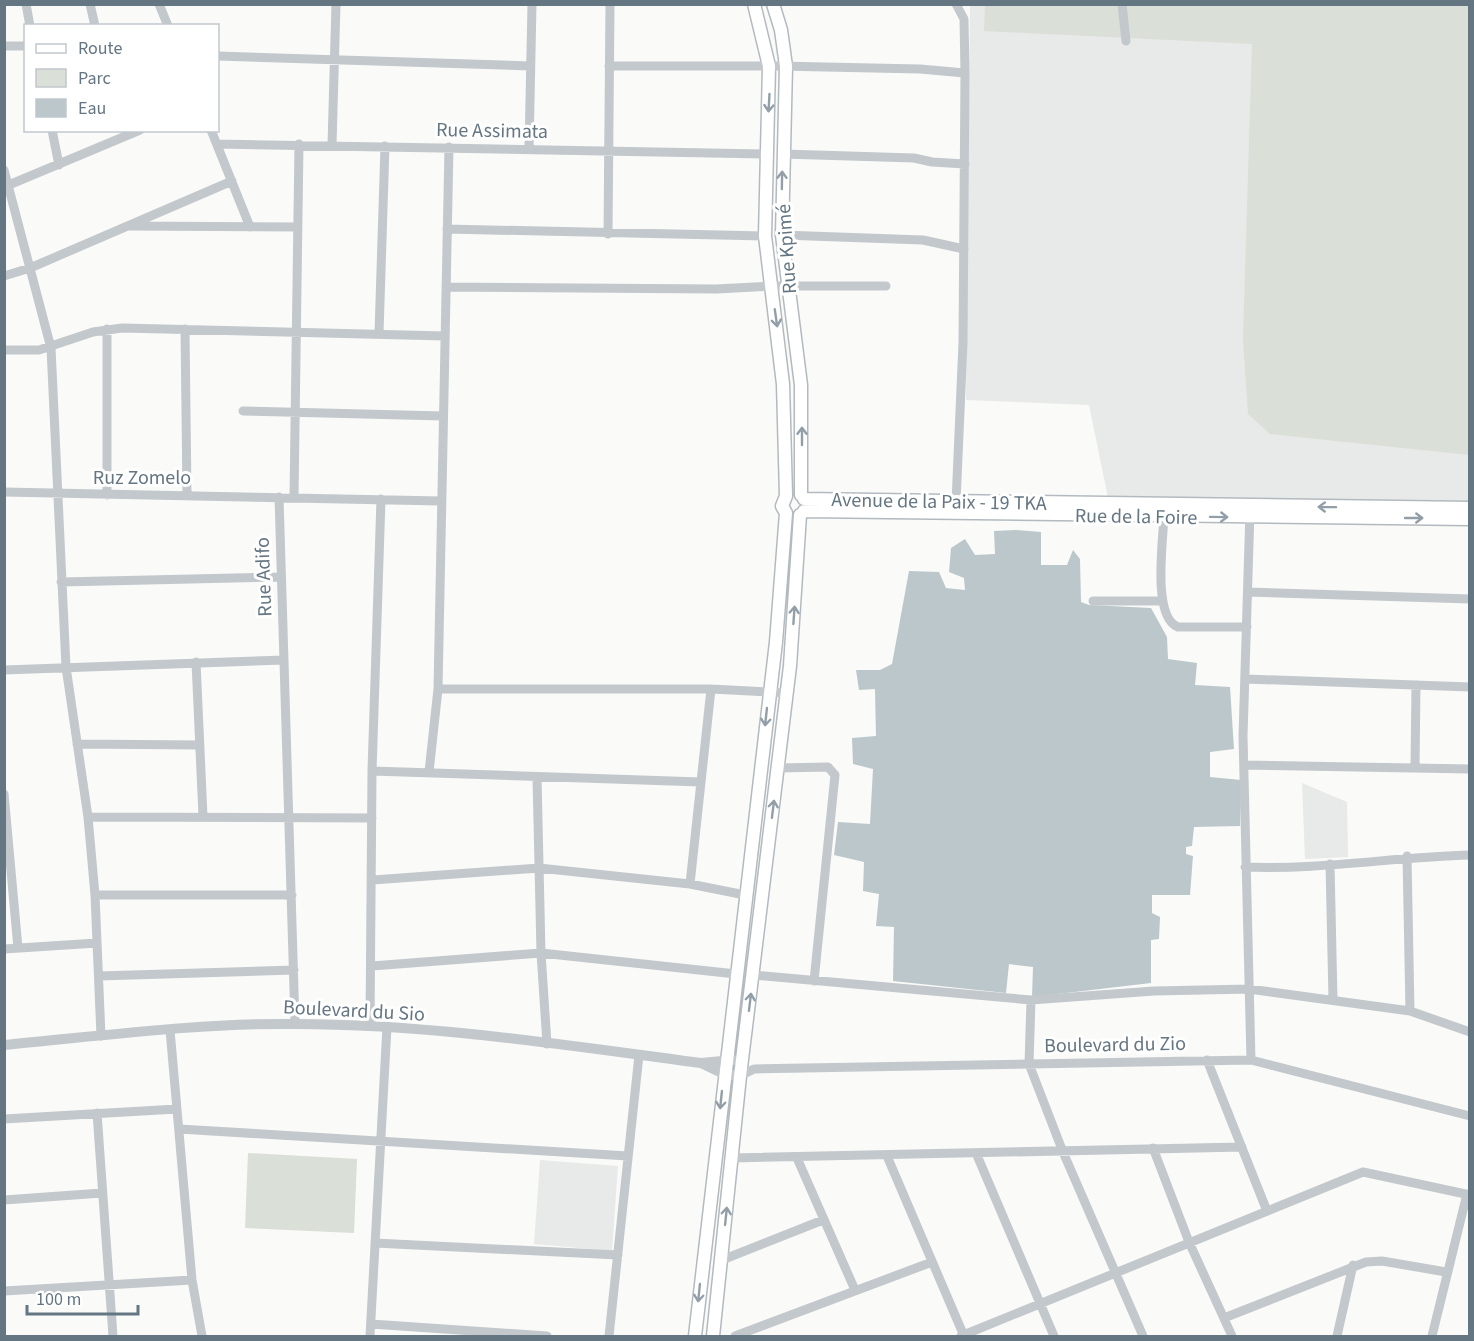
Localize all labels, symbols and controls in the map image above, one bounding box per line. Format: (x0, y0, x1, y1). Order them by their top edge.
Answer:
legend (24, 24, 219, 132)
text: Route (78, 36, 122, 61)
text: Parc (78, 66, 111, 91)
one-way arrow (763, 93, 774, 113)
text: Eau (78, 96, 106, 121)
street label: Rue Assimata (436, 116, 548, 146)
one-way arrow (776, 170, 788, 190)
street label: Rue Kpimé (770, 203, 804, 295)
one-way arrow (770, 308, 781, 328)
one-way arrow (796, 427, 808, 447)
street label: Ruz Zomelo (93, 464, 191, 492)
street label: Avenue de la Paix - 19 TKA (831, 486, 1047, 518)
one-way arrow (1318, 501, 1338, 513)
street label: Rue de la Foire (1075, 502, 1197, 532)
one-way arrow (1208, 511, 1228, 523)
one-way arrow (1403, 512, 1423, 524)
street label: Rue Adifo (249, 537, 279, 617)
one-way arrow (789, 605, 800, 625)
one-way arrow (761, 707, 772, 726)
one-way arrow (768, 799, 779, 819)
street label: Boulevard du Sio (282, 993, 426, 1029)
one-way arrow (744, 993, 755, 1013)
street label: Boulevard du Zio (1044, 1030, 1186, 1060)
one-way arrow (716, 1089, 727, 1109)
one-way arrow (721, 1206, 732, 1226)
scale bar (27, 1278, 138, 1316)
one-way arrow (694, 1283, 705, 1303)
text: 100 m (36, 1287, 81, 1312)

